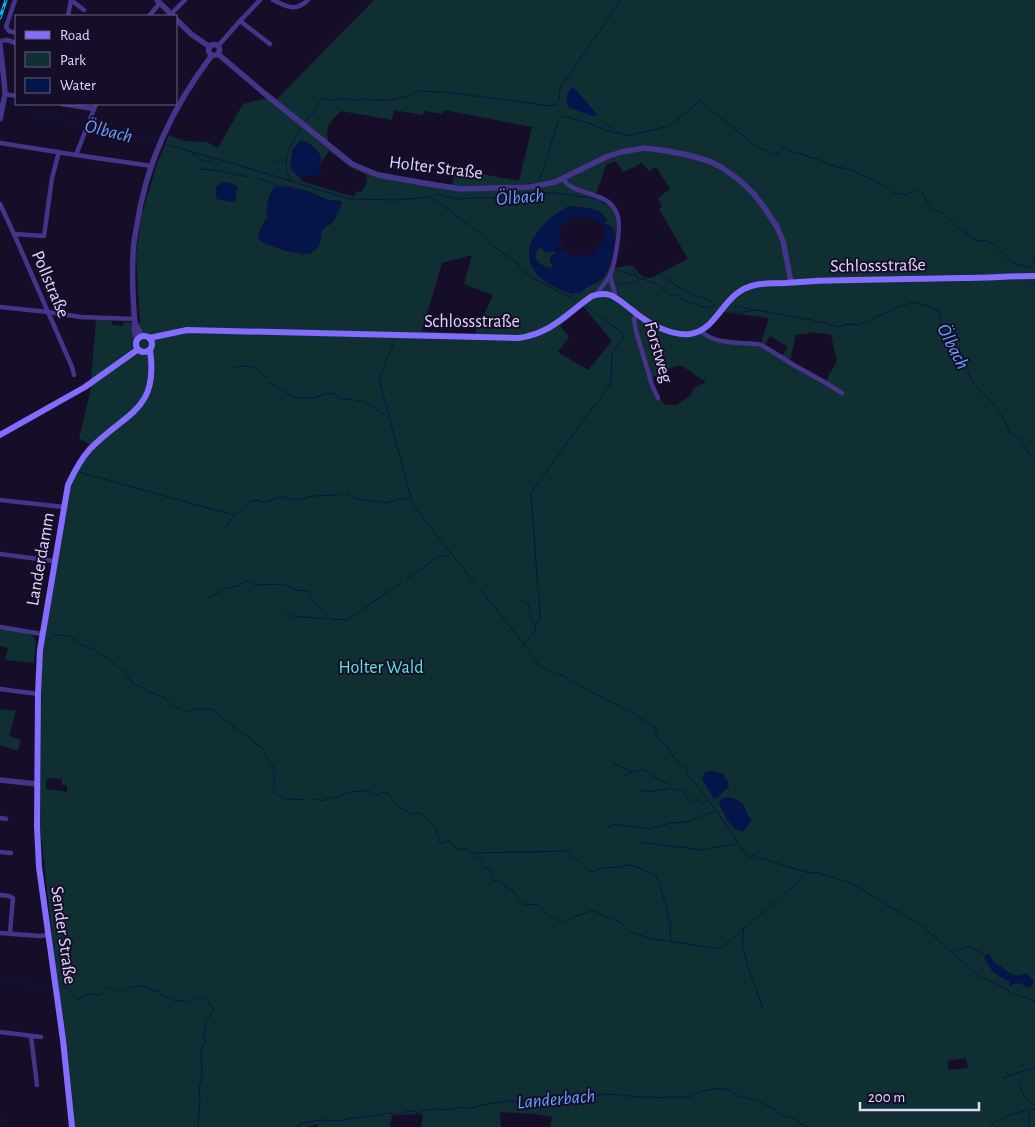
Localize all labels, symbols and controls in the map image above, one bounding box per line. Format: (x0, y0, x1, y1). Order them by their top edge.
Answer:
legend (15, 15, 178, 105)
text: Road (60, 28, 90, 43)
text: Park (60, 53, 86, 68)
text: Water (60, 78, 96, 93)
water label: Ölbach (83, 115, 135, 147)
street label: Holter Straße (388, 153, 484, 183)
water label: Ölbach (495, 185, 545, 209)
street label: Pollstraße (28, 248, 72, 321)
street label: Schlossstraße (830, 256, 926, 276)
street label: Schlossstraße (424, 313, 520, 331)
street label: Forstweg (641, 320, 675, 385)
water label: Ölbach (933, 320, 973, 373)
street label: Landerdamm (24, 511, 58, 607)
park label: Holter Wald (339, 659, 424, 677)
street label: Sender Straße (47, 885, 79, 985)
scale bar (860, 1080, 979, 1112)
water label: Landerbach (516, 1087, 596, 1112)
text: 200 m (868, 1090, 905, 1105)

